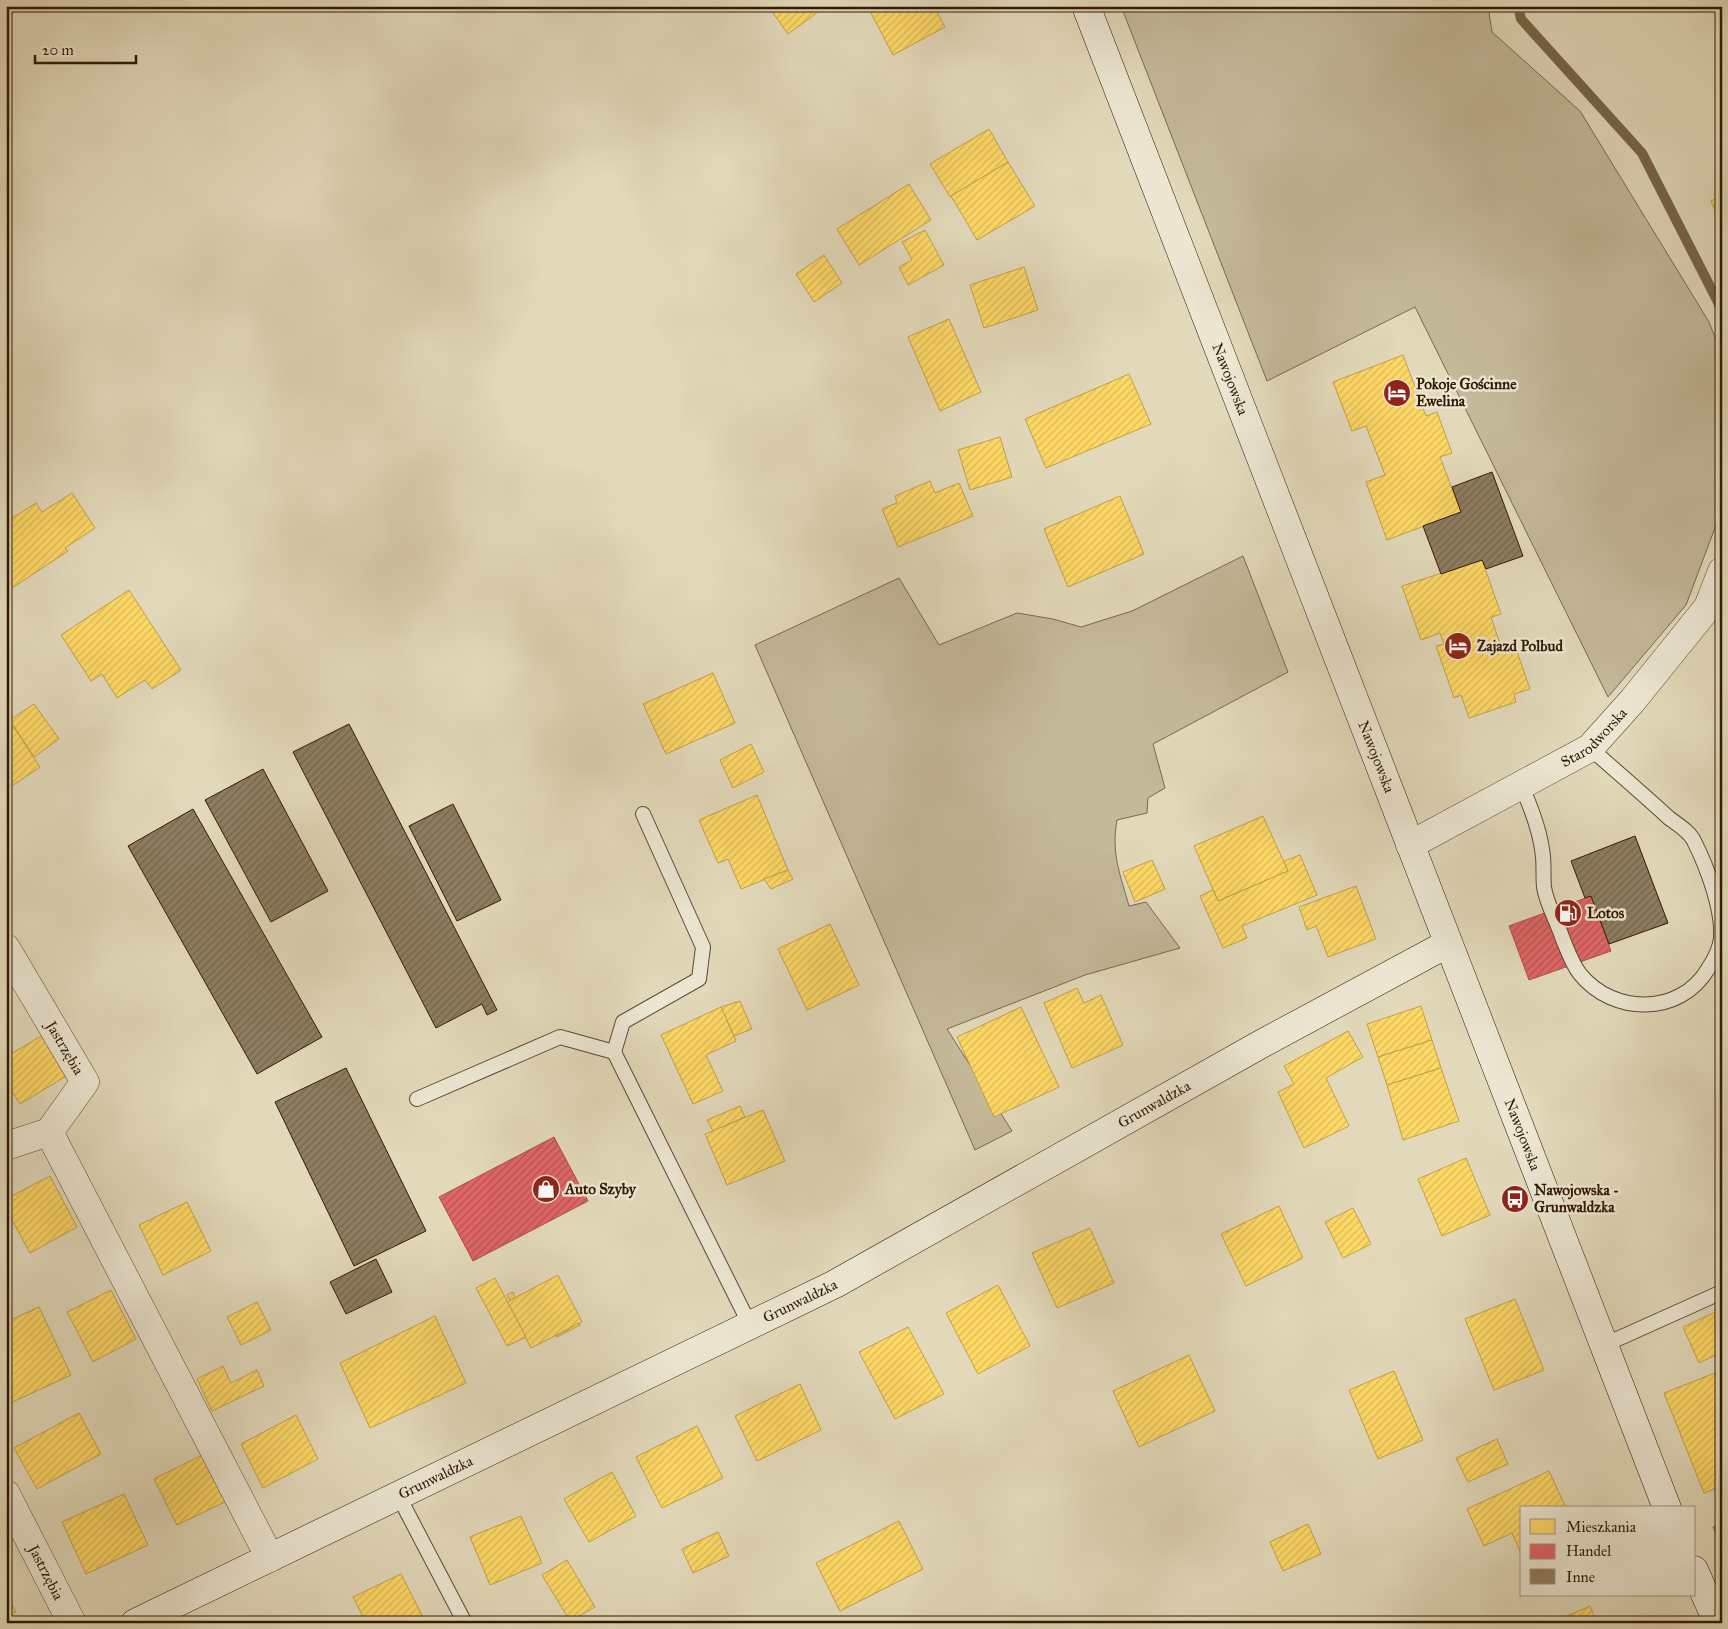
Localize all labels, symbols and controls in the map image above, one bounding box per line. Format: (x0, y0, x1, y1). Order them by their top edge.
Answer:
scale bar (35, 32, 136, 64)
text: 20 m (42, 41, 74, 59)
street label: Nawojowska (1208, 340, 1253, 418)
place label: Pokoje Gościnne Ewelina (1416, 375, 1517, 410)
hotel icon: Pokoje Gościnne Ewelina (1382, 378, 1412, 408)
hotel icon: Zajazd Polbud (1443, 631, 1473, 661)
place label: Zajazd Polbud (1477, 637, 1563, 656)
street label: Starodworska (1558, 704, 1631, 771)
street label: Nawojowska (1354, 718, 1399, 796)
fuel station icon: Lotos (1553, 898, 1583, 928)
place label: Lotos (1587, 904, 1625, 922)
street label: Jastrzębia (40, 1016, 88, 1079)
street label: Grunwaldzka (1115, 1076, 1194, 1132)
street label: Nawojowska (1500, 1096, 1545, 1174)
shop icon: Auto Szyby (531, 1174, 561, 1204)
place label: Auto Szyby (564, 1180, 637, 1199)
place label: Nawojowska - Grunwaldzka (1534, 1181, 1619, 1216)
bus stop icon: Nawojowska - Grunwaldzka (1500, 1184, 1530, 1214)
street label: Grunwaldzka (760, 1275, 841, 1327)
street label: Grunwaldzka (395, 1451, 476, 1503)
legend (1520, 1506, 1696, 1596)
text: Mieszkania (1566, 1518, 1637, 1536)
street label: Jastrzębia (23, 1540, 68, 1603)
text: Handel (1566, 1542, 1612, 1560)
text: Inne (1566, 1568, 1595, 1586)

